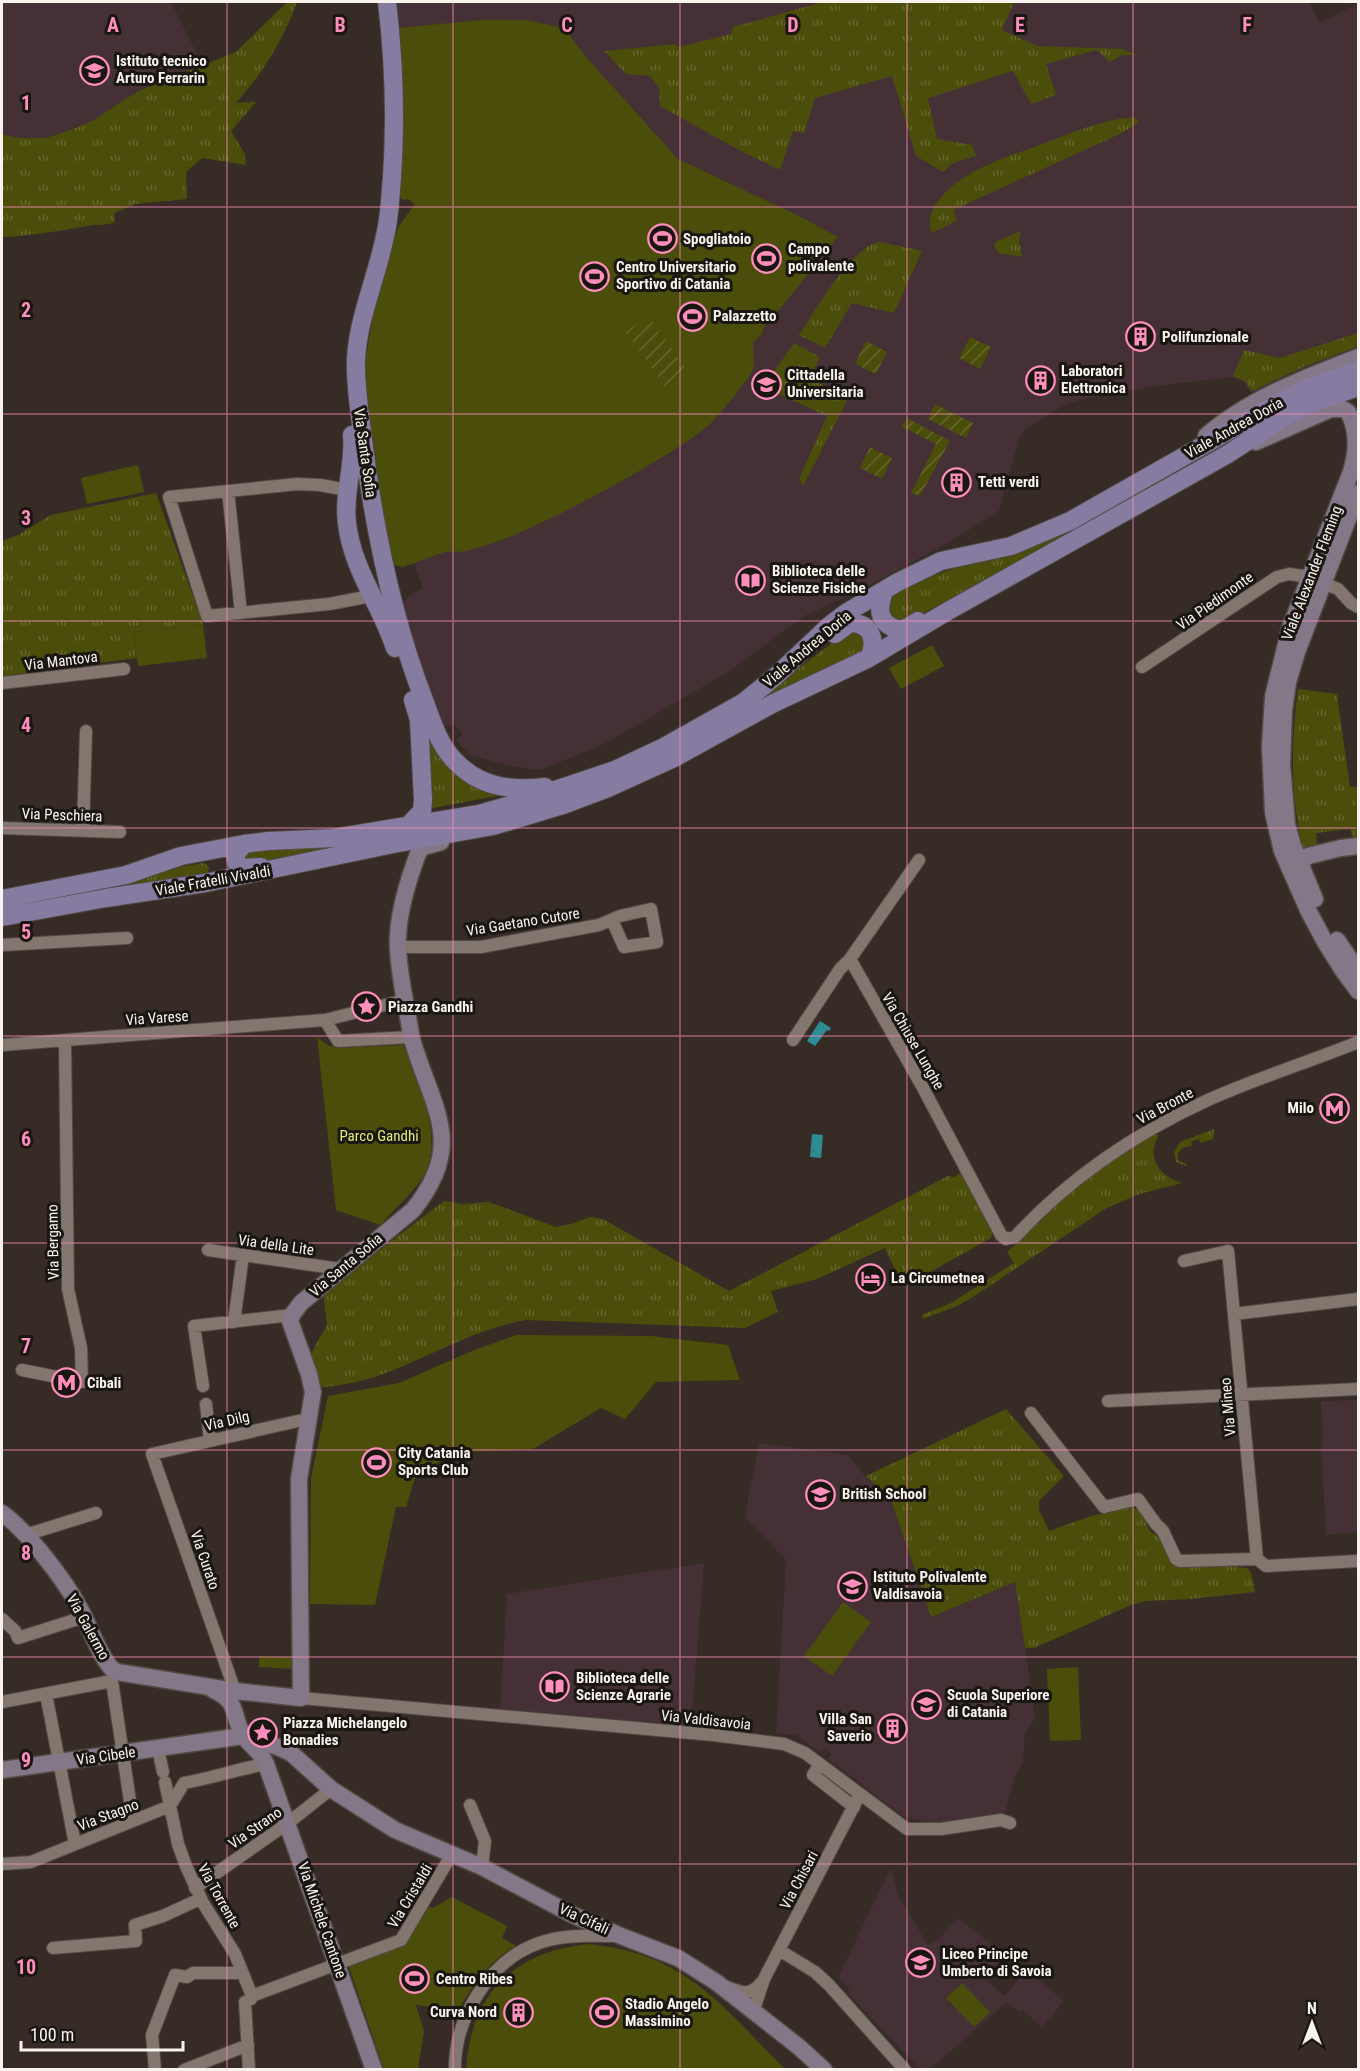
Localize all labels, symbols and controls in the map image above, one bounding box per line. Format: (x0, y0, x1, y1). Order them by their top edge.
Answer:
text: A (107, 13, 119, 37)
text: B (334, 13, 346, 37)
text: C (561, 13, 573, 37)
text: D (787, 13, 799, 37)
text: E (1015, 13, 1025, 37)
text: F (1242, 13, 1252, 37)
place label: Istituto tecnico Arturo Ferrarin (116, 52, 207, 87)
school or university icon: Istituto tecnico Arturo Ferrarin (79, 54, 111, 86)
text: 1 (21, 91, 31, 115)
sports icon: Spogliatoio (646, 223, 678, 255)
place label: Spogliatoio (683, 230, 751, 248)
place label: Campo polivalente (788, 240, 854, 275)
sports icon: Campo polivalente (751, 242, 783, 274)
place label: Centro Universitario Sportivo di Catania (616, 258, 736, 293)
sports icon: Centro Universitario Sportivo di Catania (579, 260, 611, 292)
text: 2 (21, 298, 31, 322)
sports icon: Palazzetto (676, 300, 708, 332)
place label: Palazzetto (713, 307, 776, 325)
building icon: Polifunzionale (1125, 321, 1157, 353)
place label: Polifunzionale (1162, 328, 1249, 346)
place label: Laboratori Elettronica (1061, 362, 1126, 397)
building icon: Laboratori Elettronica (1024, 364, 1056, 396)
place label: Cittadella Universitaria (787, 366, 864, 401)
school or university icon: Cittadella Universitaria (750, 368, 782, 400)
street label: Viale Andrea Doria (1182, 394, 1286, 462)
street label: Via Santa Sofia (350, 407, 380, 499)
building icon: Tetti verdi (941, 466, 973, 498)
place label: Tetti verdi (978, 473, 1039, 491)
street label: Viale Alexander Fleming (1278, 503, 1346, 643)
text: 3 (21, 506, 31, 530)
place label: Biblioteca delle Scienze Fisiche (772, 562, 866, 597)
library icon: Biblioteca delle Scienze Fisiche (735, 564, 767, 596)
street label: Via Piedimonte (1173, 568, 1257, 634)
street label: Viale Andrea Doria (759, 607, 855, 691)
street label: Via Mantova (23, 648, 99, 674)
text: 4 (21, 713, 31, 737)
street label: Via Peschiera (21, 805, 103, 825)
street label: Viale Fratelli Vivaldi (154, 862, 272, 900)
street label: Via Gaetano Cutore (465, 904, 581, 940)
text: 5 (21, 920, 31, 944)
street label: Via Chiuse Lunghe (878, 989, 948, 1093)
place icon: Piazza Gandhi (351, 991, 383, 1023)
place label: Piazza Gandhi (388, 998, 473, 1016)
street label: Via Varese (125, 1007, 189, 1029)
street label: Via Bronte (1134, 1084, 1196, 1128)
metro station icon: Milo (1319, 1092, 1351, 1124)
place label: Milo (1288, 1099, 1314, 1117)
text: 6 (21, 1127, 31, 1151)
park label: Parco Gandhi (339, 1127, 419, 1145)
street label: Via Bergamo (43, 1204, 63, 1280)
street label: Via Santa Sofia (306, 1229, 386, 1301)
street label: Via della Lite (237, 1231, 315, 1259)
hotel icon: La Circumetnea (854, 1262, 886, 1294)
place label: La Circumetnea (891, 1269, 985, 1287)
text: 7 (21, 1334, 31, 1358)
metro station icon: Cibali (50, 1367, 82, 1399)
place label: Cibali (87, 1374, 121, 1392)
street label: Via Mineo (1216, 1377, 1240, 1437)
street label: Via Dilg (203, 1407, 251, 1435)
place label: City Catania Sports Club (398, 1444, 471, 1479)
sports icon: City Catania Sports Club (361, 1446, 393, 1478)
school or university icon: British School (805, 1478, 837, 1510)
place label: British School (842, 1485, 926, 1503)
street label: Via Curato (186, 1528, 224, 1592)
text: 8 (21, 1541, 31, 1565)
place label: Istituto Polivalente Valdisavoia (873, 1568, 987, 1603)
school or university icon: Istituto Polivalente Valdisavoia (836, 1570, 868, 1602)
street label: Via Galermo (63, 1591, 113, 1663)
place label: Biblioteca delle Scienze Agrarie (576, 1669, 671, 1704)
library icon: Biblioteca delle Scienze Agrarie (539, 1671, 571, 1703)
place label: Scuola Superiore di Catania (947, 1686, 1049, 1721)
school or university icon: Scuola Superiore di Catania (910, 1688, 942, 1720)
street label: Via Valdisavoia (660, 1706, 752, 1734)
place label: Villa San Saverio (819, 1710, 872, 1745)
building icon: Villa San Saverio (877, 1712, 909, 1744)
place label: Piazza Michelangelo Bonadies (283, 1714, 407, 1749)
place icon: Piazza Michelangelo Bonadies (246, 1716, 278, 1748)
street label: Via Cibele (75, 1743, 137, 1769)
text: 9 (21, 1748, 31, 1772)
street label: Via Stagno (75, 1795, 141, 1835)
street label: Via Strano (225, 1803, 285, 1853)
street label: Via Chisari (776, 1848, 822, 1912)
street label: Via Torrente (194, 1860, 244, 1932)
street label: Via Michele Cantone (294, 1860, 350, 1980)
street label: Via Cristaldi (384, 1861, 436, 1931)
street label: Via Cifali (556, 1900, 612, 1938)
place label: Liceo Principe Umberto di Savoia (942, 1945, 1052, 1980)
school or university icon: Liceo Principe Umberto di Savoia (905, 1947, 937, 1979)
text: 10 (16, 1955, 36, 1979)
sports icon: Centro Ribes (399, 1963, 431, 1995)
place label: Centro Ribes (436, 1970, 513, 1988)
north arrow (1282, 1993, 1342, 2053)
place label: Stadio Angelo Massimino (625, 1995, 709, 2030)
building icon: Curva Nord (502, 1996, 534, 2028)
sports icon: Stadio Angelo Massimino (588, 1997, 620, 2029)
text: N (1307, 1999, 1317, 2018)
place label: Curva Nord (430, 2003, 497, 2021)
scale bar (21, 2014, 183, 2052)
text: 100 m (30, 2024, 74, 2045)

